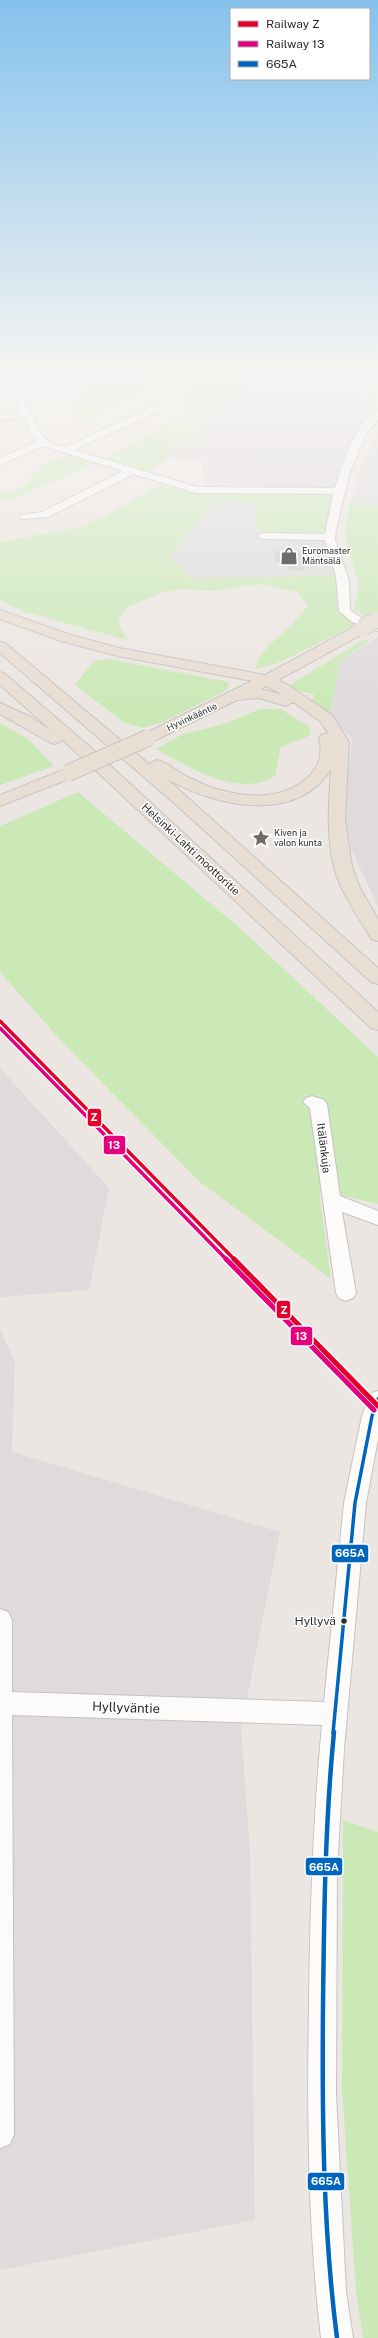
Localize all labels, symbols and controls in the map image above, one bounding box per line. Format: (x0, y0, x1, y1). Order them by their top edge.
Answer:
legend (230, 8, 370, 80)
text: Railway Z (266, 17, 320, 31)
text: Railway 13 (266, 37, 324, 51)
text: 665A (266, 57, 298, 71)
place label: Euromaster Mäntsälä (302, 545, 351, 566)
shop icon: Euromaster Mäntsälä (279, 546, 299, 566)
street label: Hyvinkääntie (165, 700, 219, 733)
street label: Helsinki-Lahti moottoritie (140, 800, 242, 898)
place label: Kiven ja valon kunta (274, 827, 322, 848)
place icon: Kiven ja valon kunta (251, 828, 271, 848)
line badge: Z (87, 1108, 102, 1127)
text: Z (90, 1111, 98, 1123)
street label: Itälänkuja (315, 1122, 333, 1174)
line badge: 13 (103, 1135, 126, 1155)
text: 13 (108, 1139, 120, 1151)
line badge: Z (276, 1300, 291, 1319)
text: Z (280, 1304, 288, 1316)
line badge: 13 (290, 1326, 313, 1346)
text: 13 (295, 1330, 307, 1342)
line badge: 665A (331, 1544, 369, 1563)
text: 665A (335, 1547, 365, 1559)
place label: Hyllyvä (294, 1614, 336, 1628)
marker: Hyllyvä (339, 1616, 349, 1626)
street label: Hyllyväntie (92, 1699, 160, 1716)
line badge: 665A (305, 1857, 343, 1876)
text: 665A (309, 1861, 339, 1873)
line badge: 665A (307, 2172, 345, 2191)
text: 665A (311, 2175, 341, 2187)

